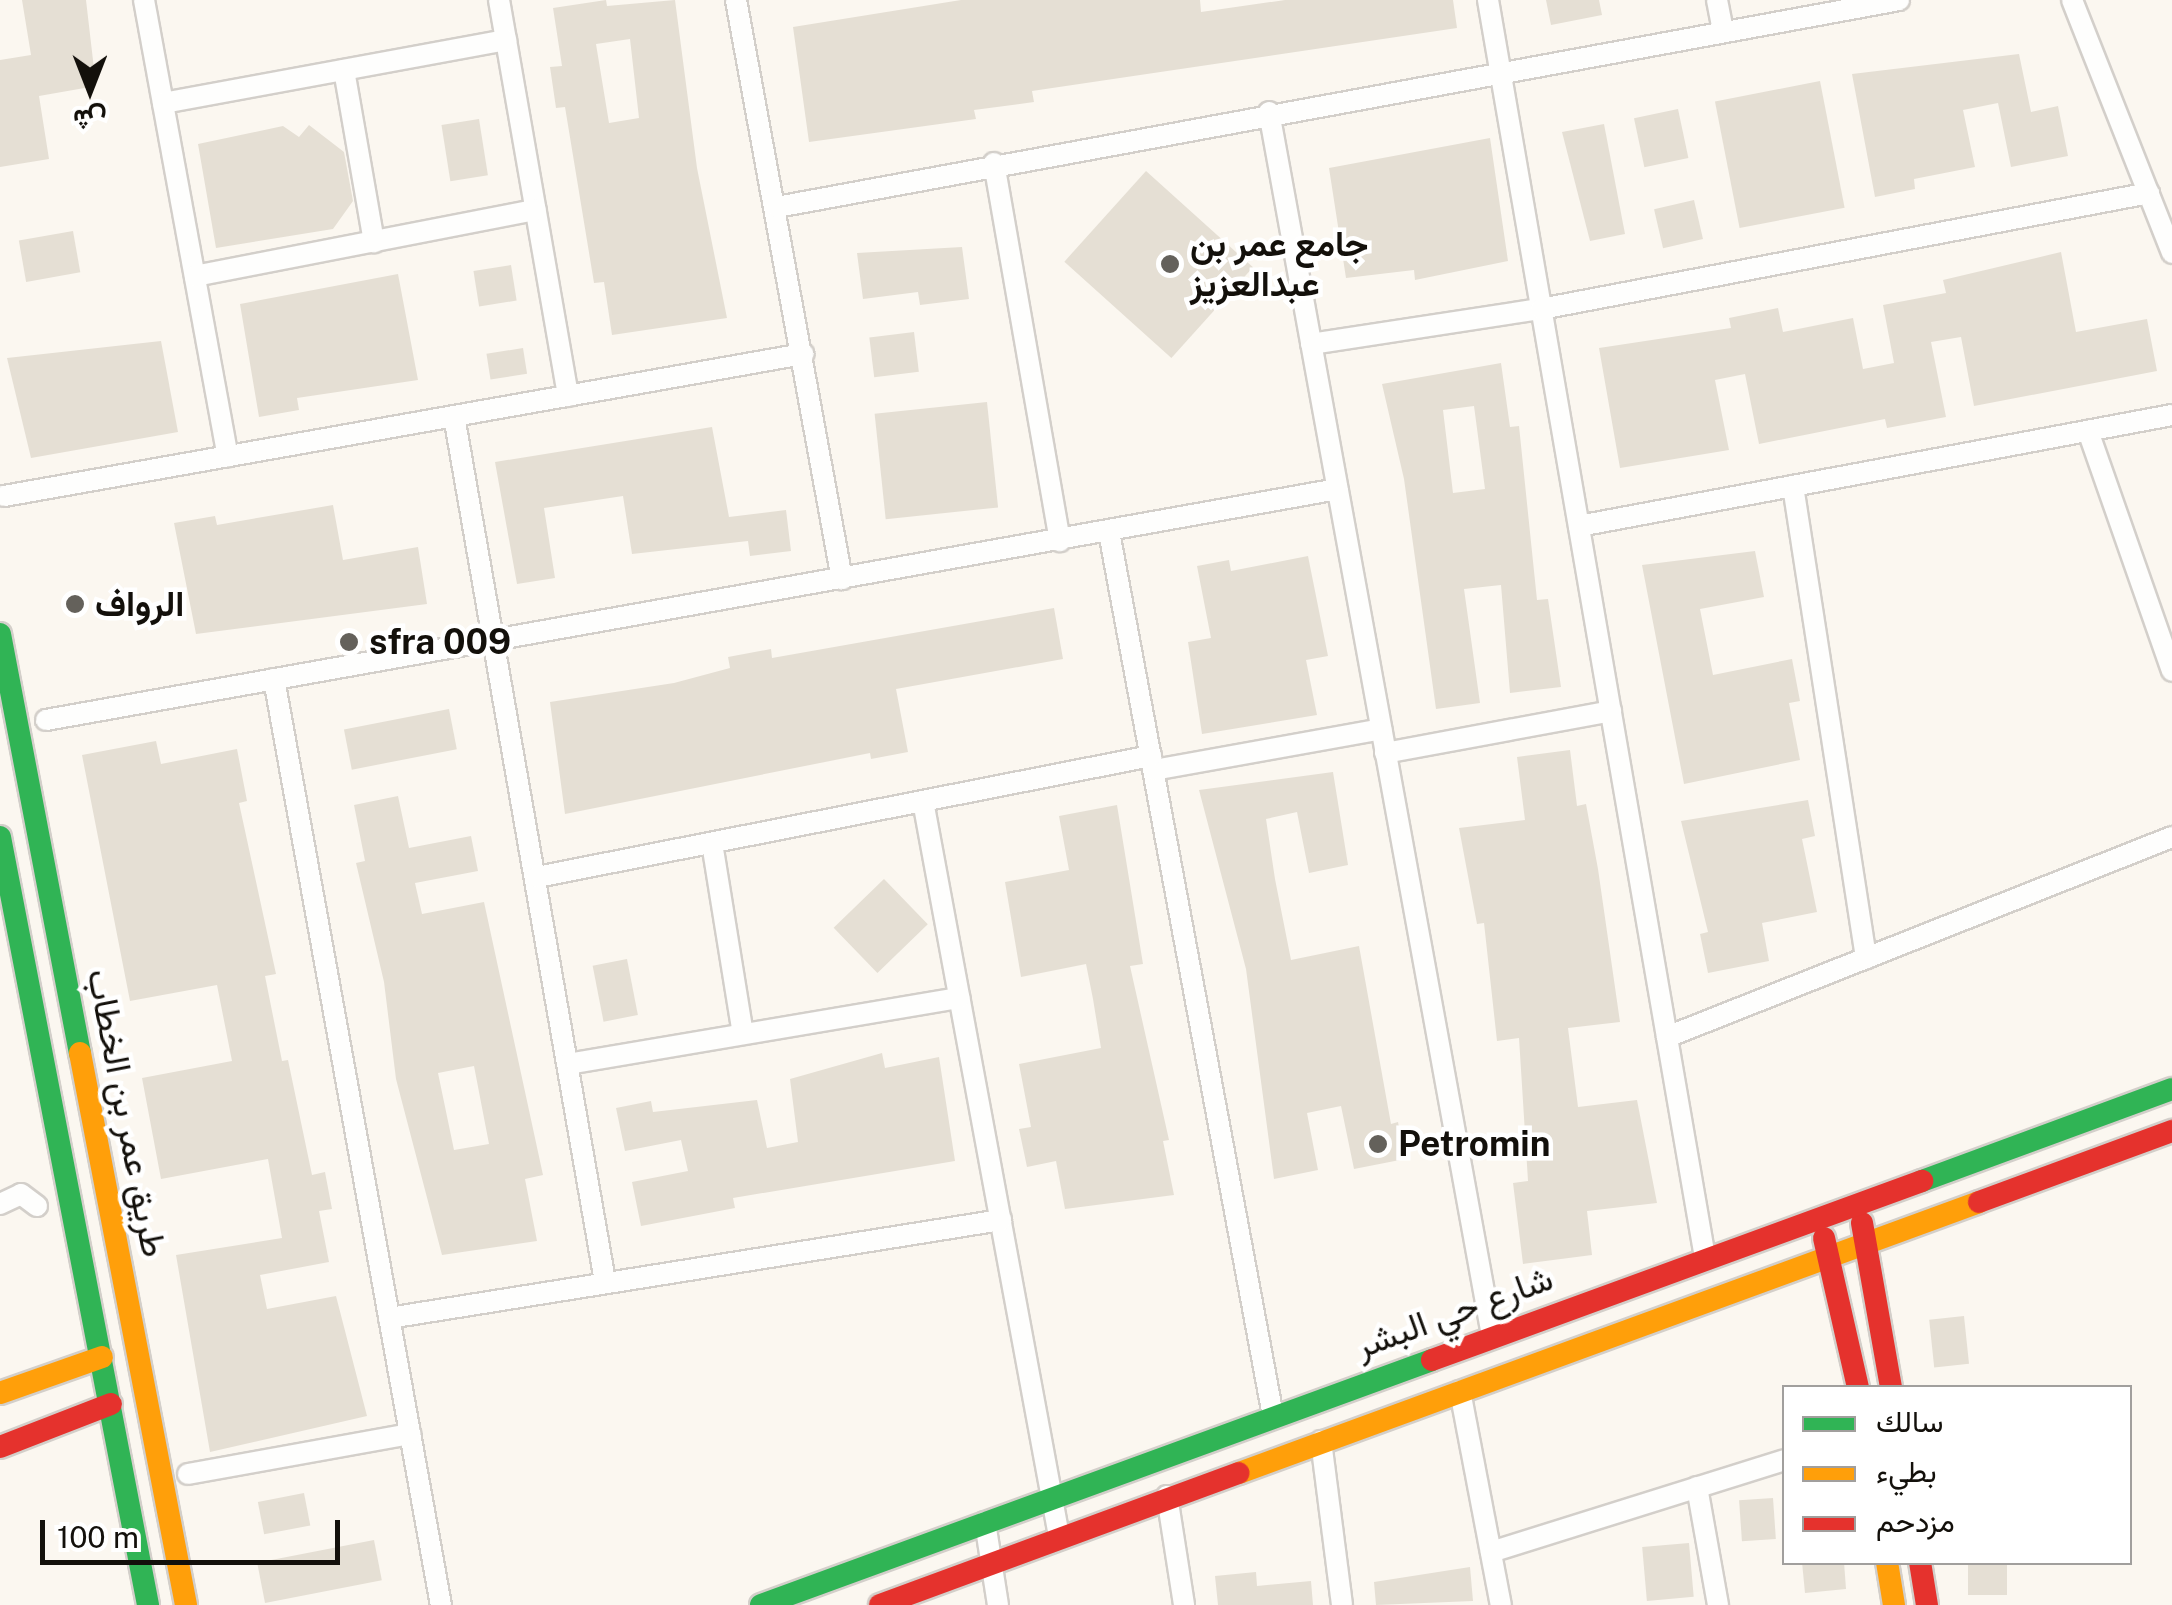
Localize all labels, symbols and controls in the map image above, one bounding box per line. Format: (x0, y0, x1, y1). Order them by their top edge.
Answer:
north arrow (40, 40, 140, 140)
text: ش (73, 104, 107, 137)
place label: جامع عمر بن عبدالعزيز (1190, 223, 1368, 305)
marker: جامع عمر بن عبدالعزيز (1159, 253, 1181, 275)
place label: الرواف (95, 583, 184, 625)
marker: الرواف (64, 593, 86, 615)
place label: sfra 009 (369, 621, 511, 663)
marker: sfra 009 (338, 631, 360, 653)
street label: طريق عمر بن الخطاب (78, 965, 176, 1261)
place label: Petromin (1398, 1123, 1550, 1165)
marker: Petromin (1367, 1133, 1389, 1155)
street label: شارع حي البشر (1350, 1257, 1558, 1367)
legend (1782, 1385, 2132, 1565)
text: سالك (1876, 1403, 1943, 1439)
text: بطيء (1876, 1453, 1937, 1489)
scale bar (45, 1500, 345, 1562)
text: مزدحم (1876, 1503, 1955, 1539)
text: 100 m (57, 1519, 139, 1555)

